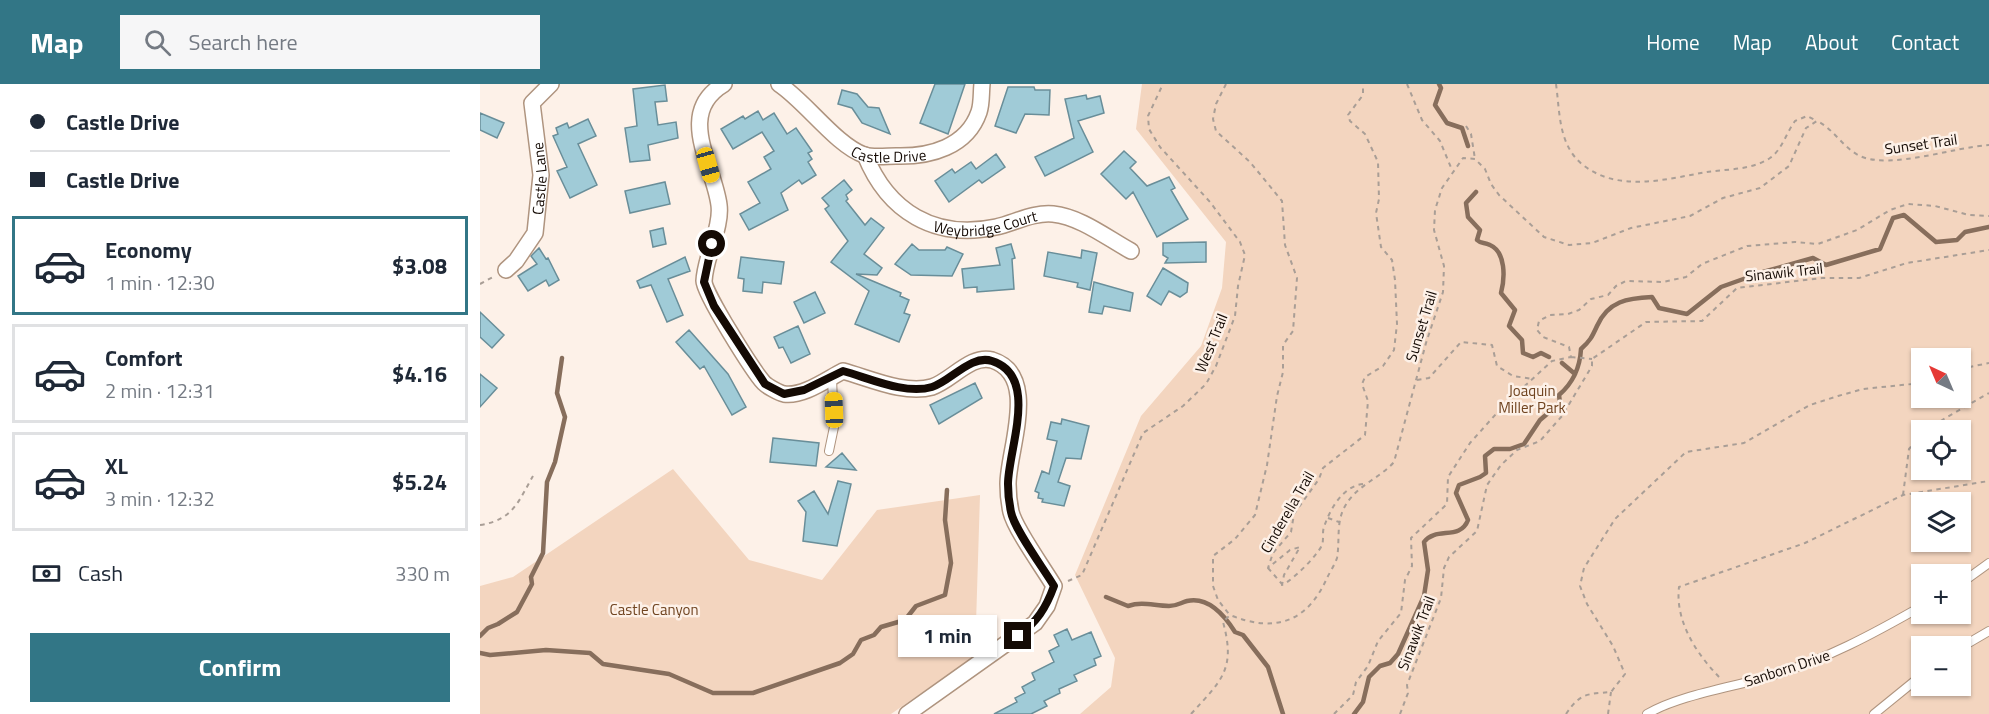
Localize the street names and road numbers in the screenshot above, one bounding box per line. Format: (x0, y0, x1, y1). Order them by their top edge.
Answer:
street label: Sunset Trail (1883, 128, 1959, 160)
street label: Castle Drive (847, 139, 928, 168)
street label: Castle Lane (525, 141, 553, 216)
street label: Weybridge Court (931, 204, 1040, 242)
street label: Sinawik Trail (1744, 256, 1824, 288)
street label: Sunset Trail (1399, 288, 1443, 364)
street label: West Trail (1189, 310, 1233, 376)
street label: Cinderella Trail (1254, 467, 1320, 557)
street label: Sinawik Trail (1391, 592, 1441, 674)
street label: Sanborn Drive (1741, 643, 1833, 693)

